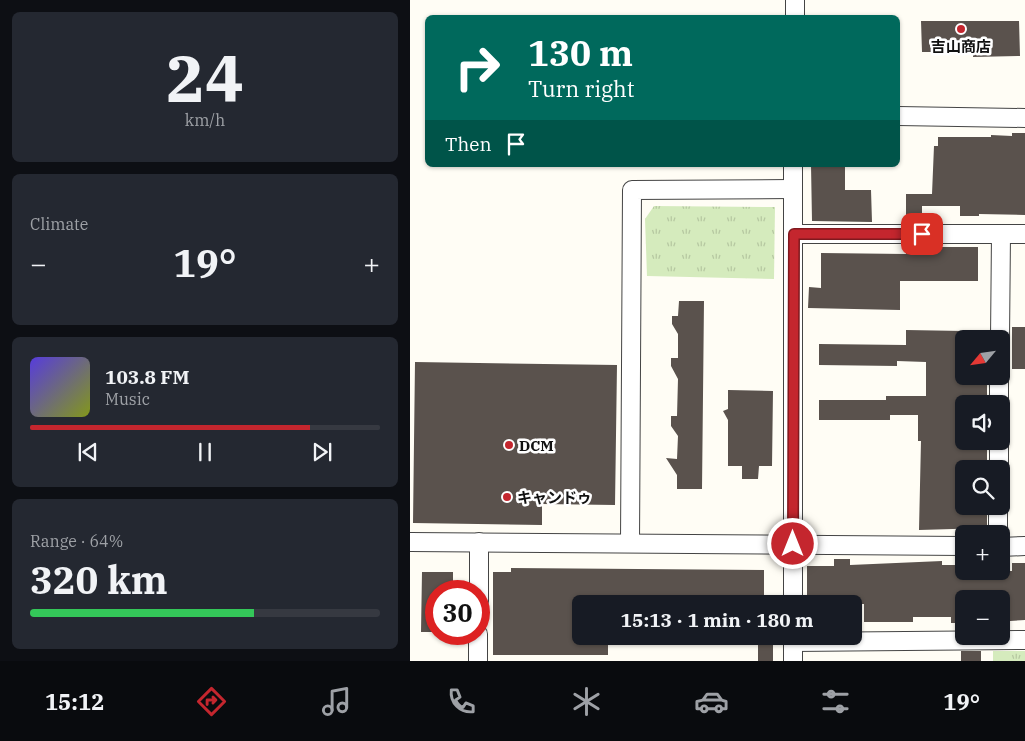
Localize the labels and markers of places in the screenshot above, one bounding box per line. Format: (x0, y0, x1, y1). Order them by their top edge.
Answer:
marker: 吉山商店 (955, 23, 967, 35)
place label: 吉山商店 (931, 37, 991, 56)
pin (901, 213, 943, 255)
place label: DCM (519, 436, 554, 455)
marker: DCM (503, 439, 515, 451)
place label: キャンドゥ (517, 488, 592, 507)
marker: キャンドゥ (501, 491, 513, 503)

